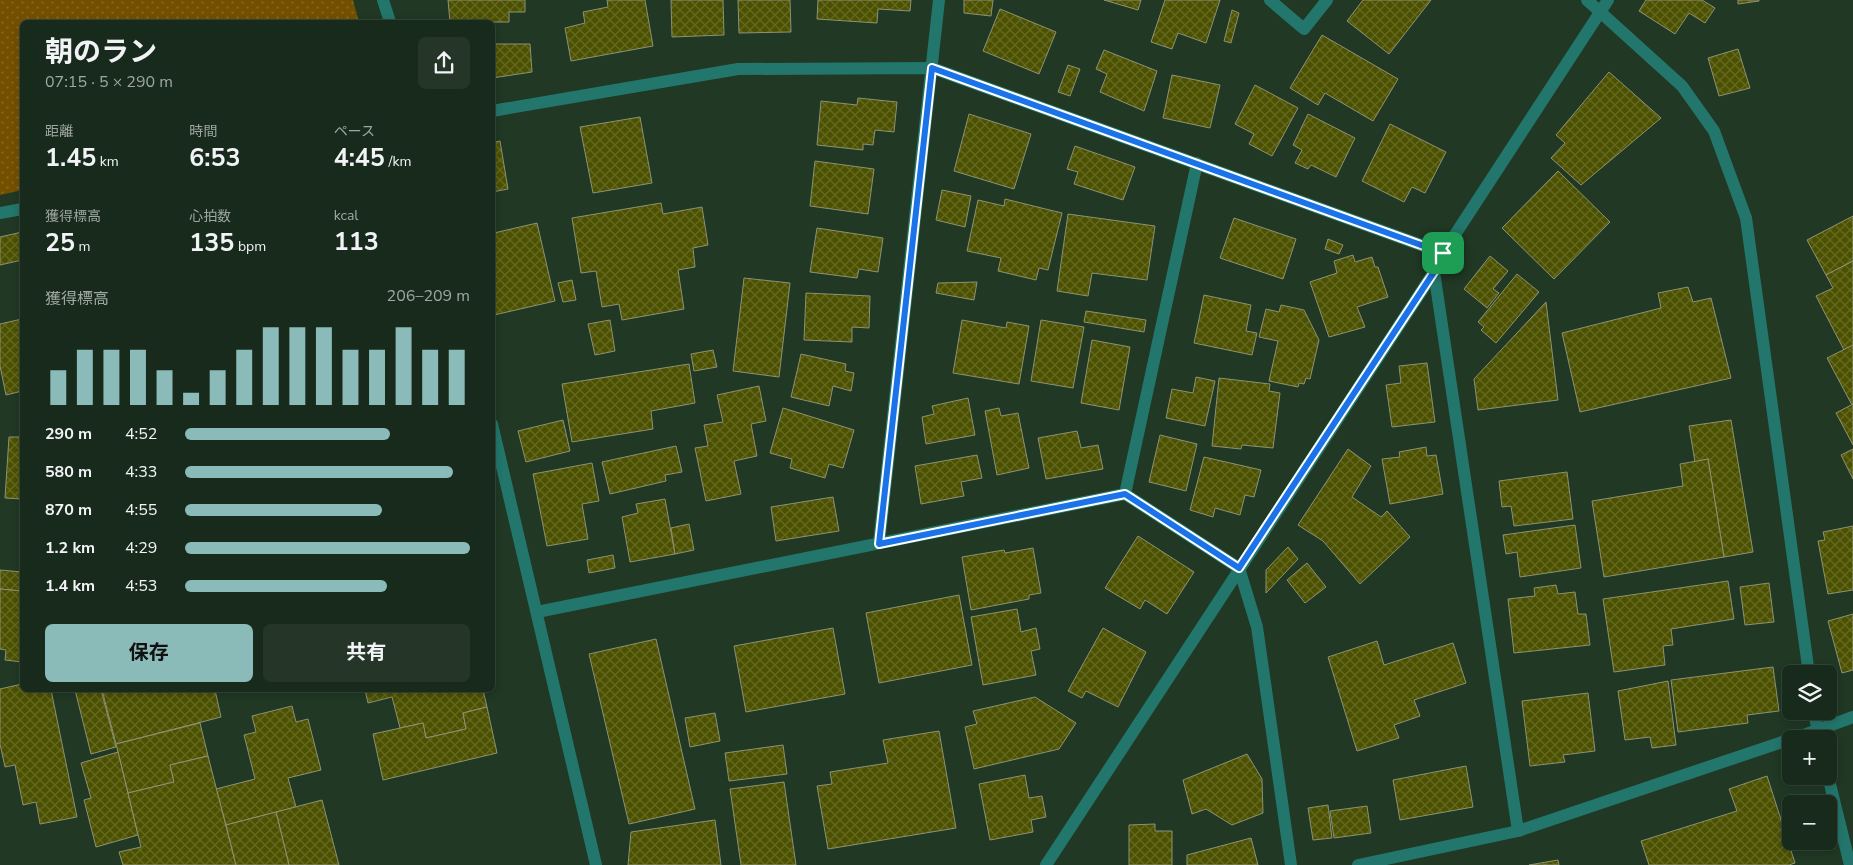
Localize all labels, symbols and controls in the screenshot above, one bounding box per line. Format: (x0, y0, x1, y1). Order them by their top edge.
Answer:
text: 朝のラン (45, 33, 157, 71)
button: share (418, 37, 470, 89)
text: 07:15 · 5 × 290 m (45, 71, 173, 93)
text: 距離 (45, 122, 73, 141)
text: 時間 (189, 122, 217, 141)
text: ペース (334, 122, 375, 141)
text: 1.45 (45, 141, 96, 175)
text: 6:53 (189, 141, 241, 175)
text: 4:45 (334, 141, 385, 175)
text: km (96, 152, 119, 171)
text: /km (385, 152, 411, 171)
text: kcal (334, 206, 358, 225)
text: 獲得標高 (45, 207, 101, 226)
text: 心拍数 (189, 207, 231, 226)
text: 113 (334, 225, 379, 259)
text: 25 (45, 226, 75, 260)
text: 135 (189, 226, 234, 260)
pin (1422, 232, 1464, 274)
text: m (75, 237, 91, 256)
text: bpm (234, 237, 266, 256)
icon: arrive (1429, 239, 1457, 267)
text: 206–209 m (387, 285, 470, 307)
text: 獲得標高 (45, 288, 109, 310)
text: 290 m (45, 423, 92, 445)
text: 4:52 (125, 423, 157, 445)
text: 580 m (45, 461, 92, 483)
text: 4:33 (125, 461, 157, 483)
text: 870 m (45, 499, 92, 521)
text: 4:55 (125, 499, 157, 521)
text: 1.2 km (45, 537, 95, 559)
text: 4:29 (125, 537, 157, 559)
text: 1.4 km (45, 575, 95, 597)
text: 4:53 (125, 575, 157, 597)
button: 保存 (45, 624, 253, 682)
button: 共有 (263, 624, 470, 682)
map controls (1782, 665, 1837, 850)
button: layers (1782, 665, 1837, 720)
button: + (1782, 730, 1837, 785)
button: − (1782, 795, 1837, 850)

